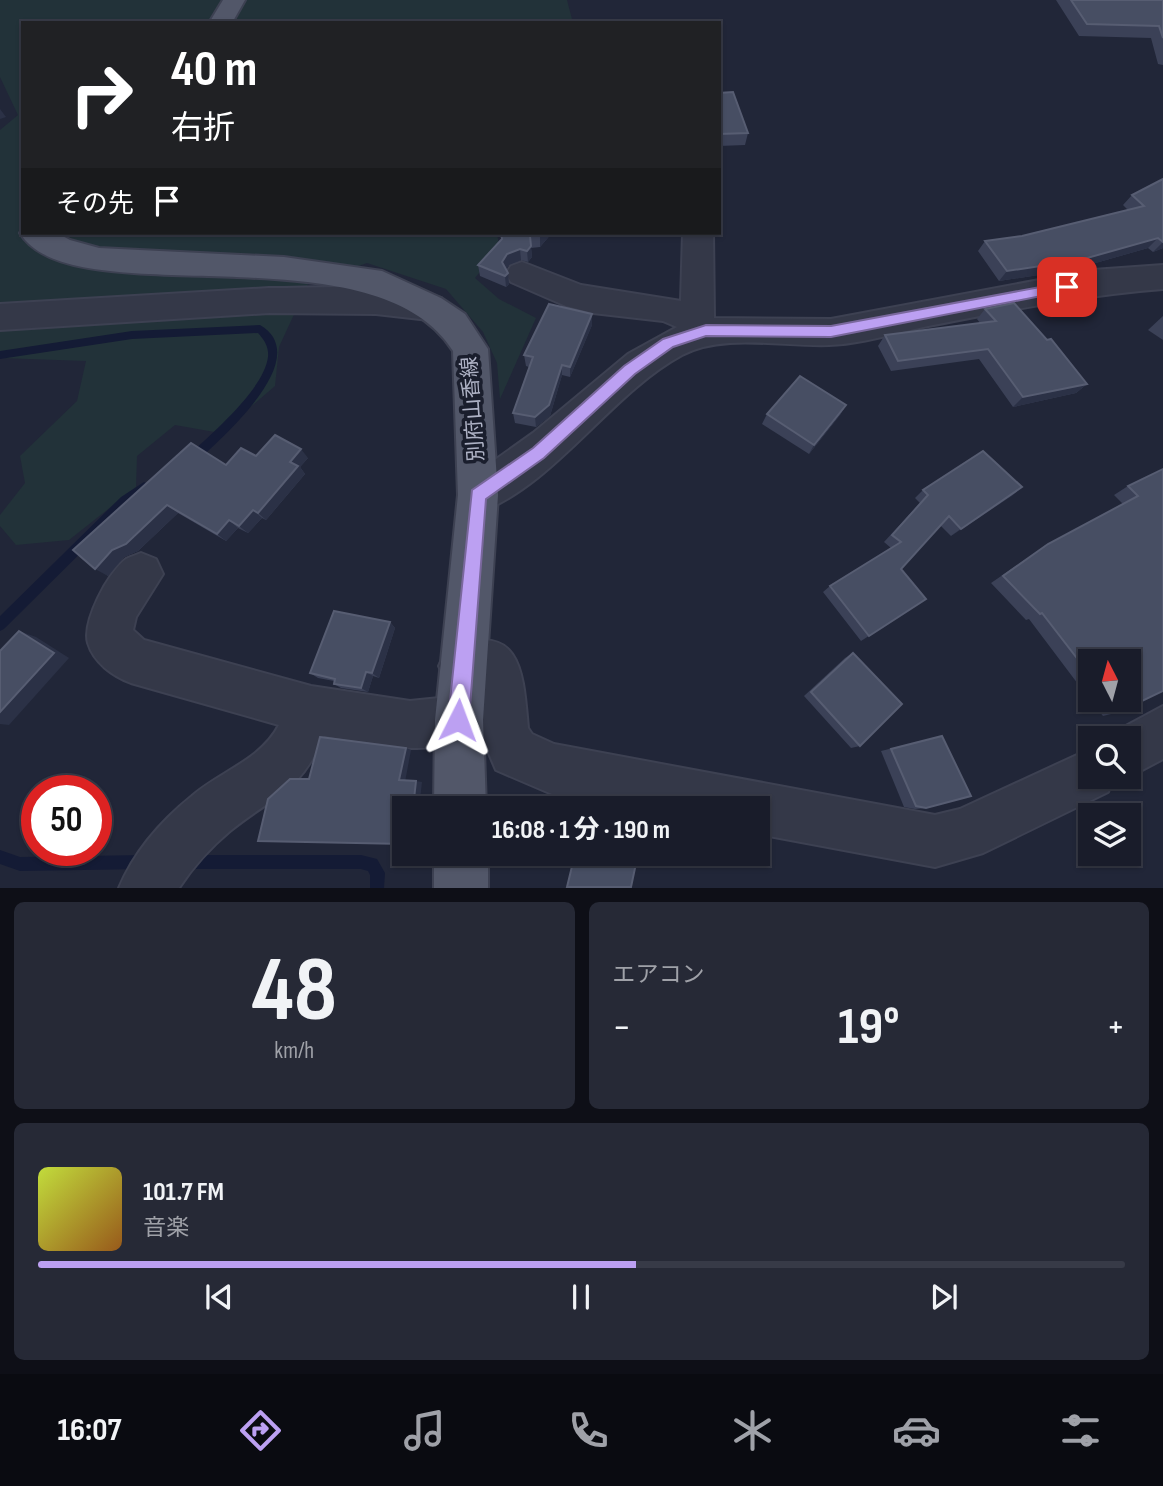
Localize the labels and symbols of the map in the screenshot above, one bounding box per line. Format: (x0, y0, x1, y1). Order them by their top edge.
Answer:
pin (1037, 257, 1097, 317)
street label: 別府山香線 (457, 356, 489, 462)
north arrow (1078, 649, 1141, 712)
position arrow (421, 683, 495, 757)
speed limit sign: 50 (21, 775, 112, 866)

